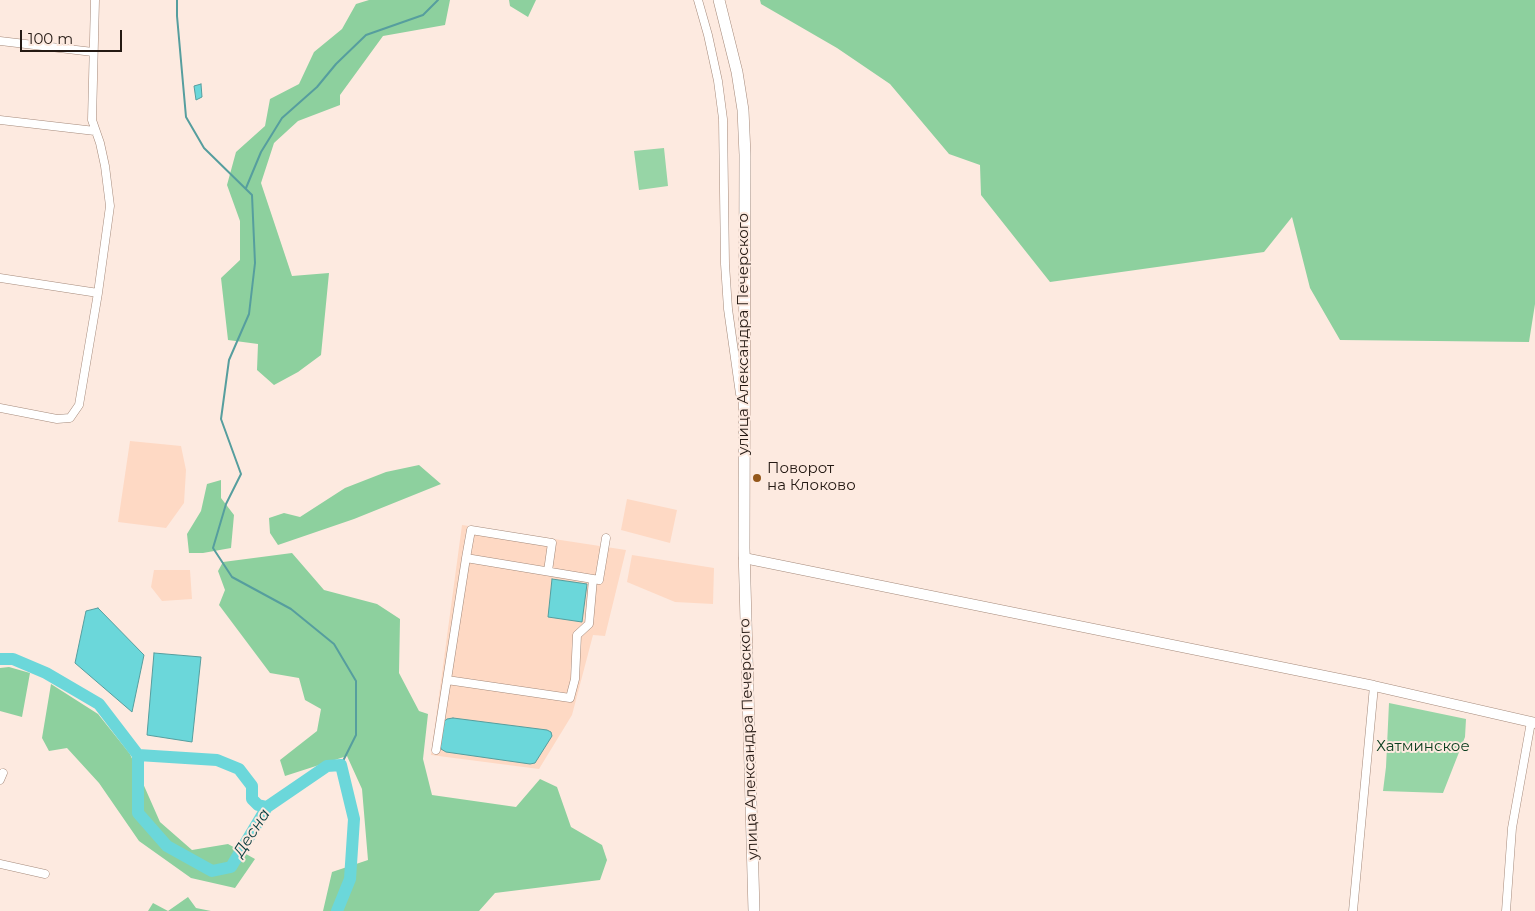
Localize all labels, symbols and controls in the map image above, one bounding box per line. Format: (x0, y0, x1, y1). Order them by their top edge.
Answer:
scale bar (22, 20, 125, 52)
text: 100 m (28, 29, 73, 48)
street label: улица Александра Печерского (735, 213, 753, 455)
place label: Поворот на Клоково (767, 460, 856, 495)
marker: Поворот на Клоково (751, 472, 763, 484)
street label: улица Александра Печерского (736, 618, 762, 860)
park label: Хатминское (1376, 738, 1470, 756)
water label: Десна (229, 805, 275, 861)

